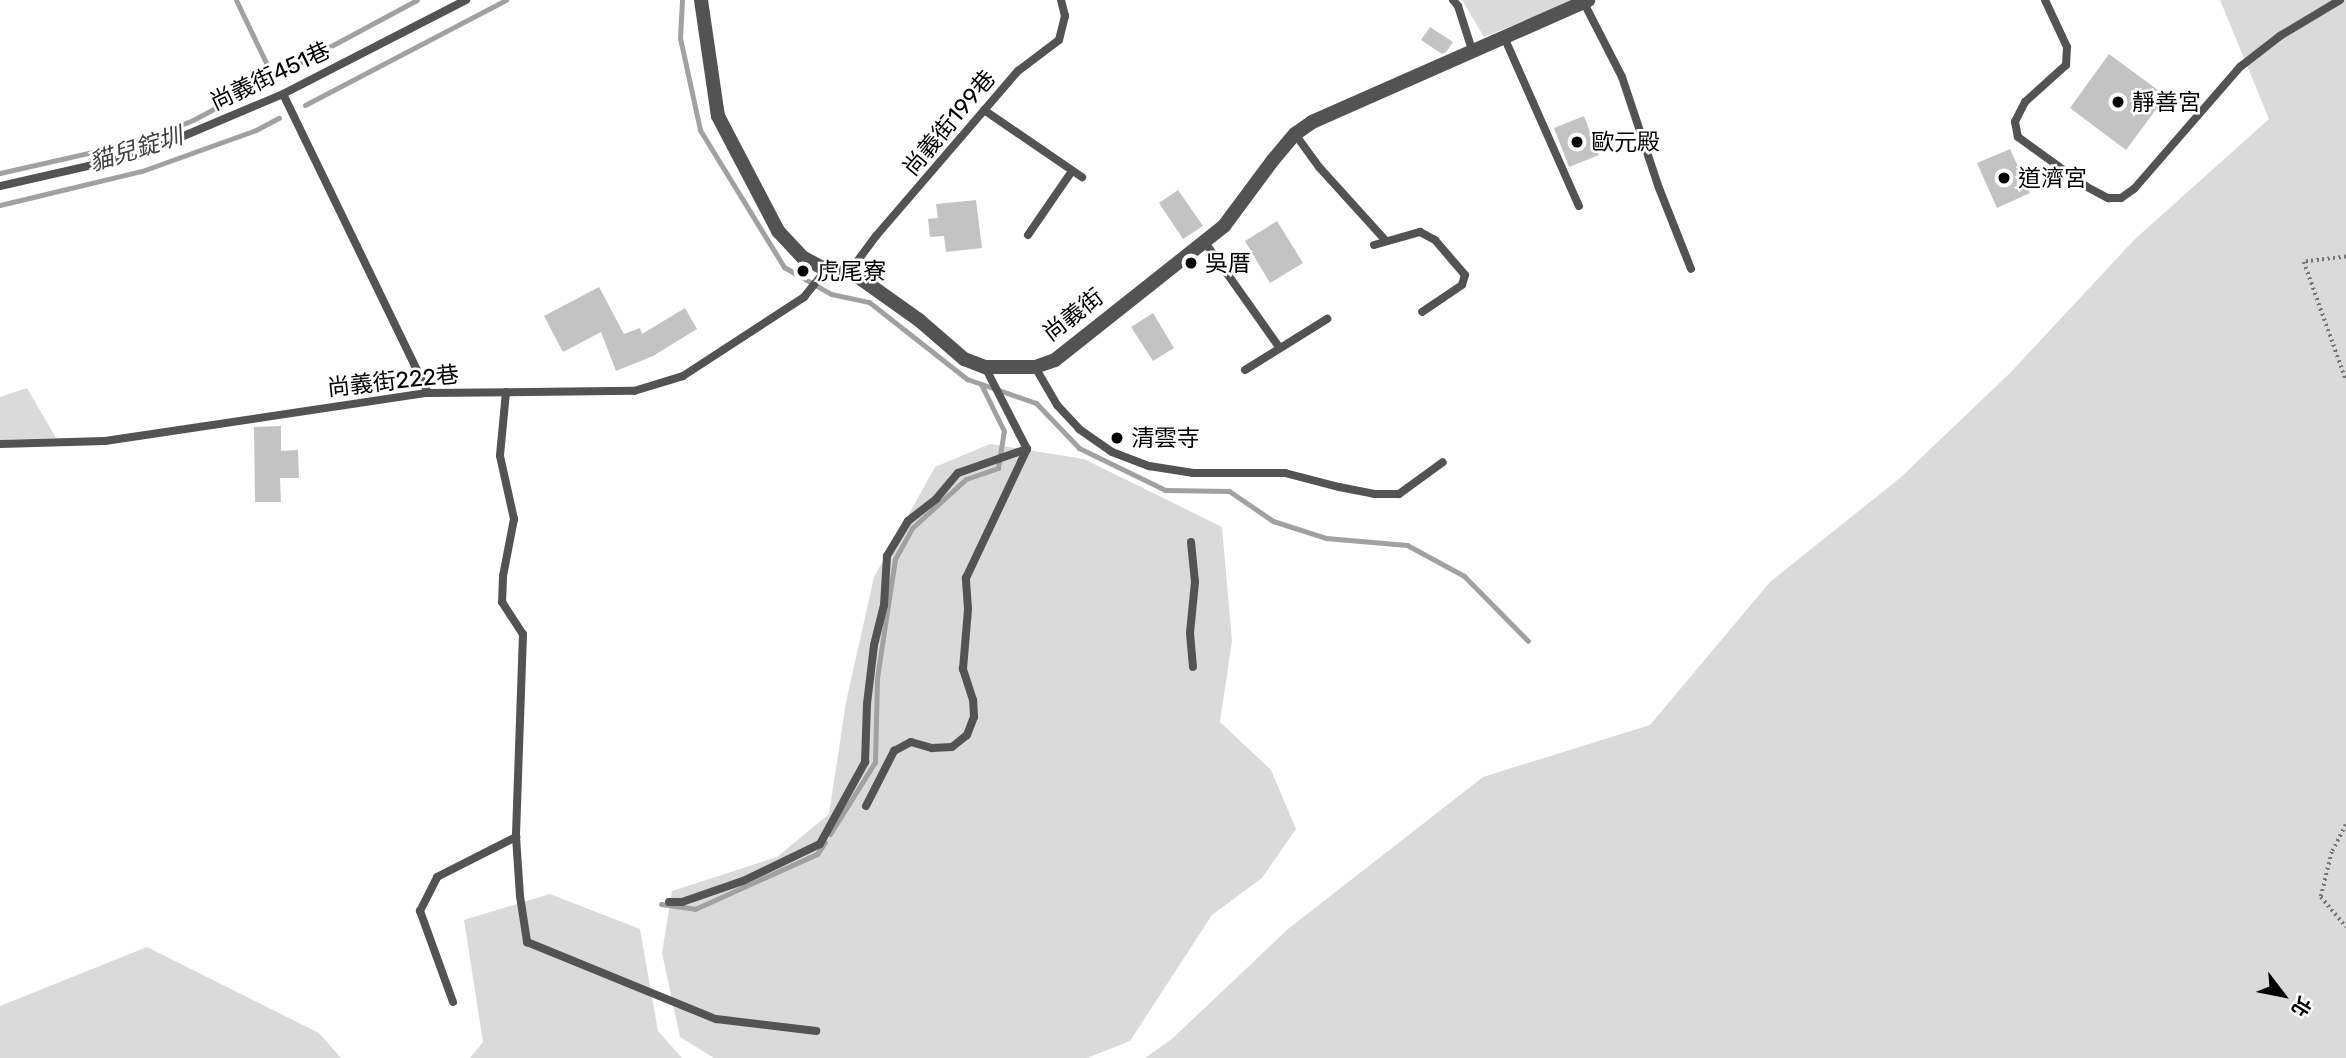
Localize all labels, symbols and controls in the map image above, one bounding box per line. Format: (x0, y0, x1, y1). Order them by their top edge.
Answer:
street label: 尚義街451巷 (206, 36, 334, 116)
street label: 尚義街199巷 (897, 65, 1001, 181)
place label: 靜善宮 (2132, 88, 2201, 116)
marker: 靜善宮 (2110, 94, 2126, 110)
water label: 貓兒錠圳 (86, 122, 186, 178)
place label: 歐元殿 (1591, 128, 1660, 156)
marker: 歐元殿 (1569, 134, 1585, 150)
place label: 道濟宮 (2018, 164, 2087, 192)
marker: 道濟宮 (1996, 170, 2012, 186)
place label: 吳厝 (1205, 249, 1251, 277)
marker: 吳厝 (1183, 255, 1199, 271)
place label: 虎尾寮 (817, 257, 886, 285)
marker: 虎尾寮 (795, 263, 811, 279)
street label: 尚義街 (1037, 283, 1109, 347)
street label: 尚義街222巷 (326, 360, 460, 402)
place label: 清雲寺 (1131, 424, 1200, 452)
marker: 清雲寺 (1109, 430, 1125, 446)
north arrow (2248, 960, 2318, 1030)
text: 北 (2286, 992, 2316, 1021)

